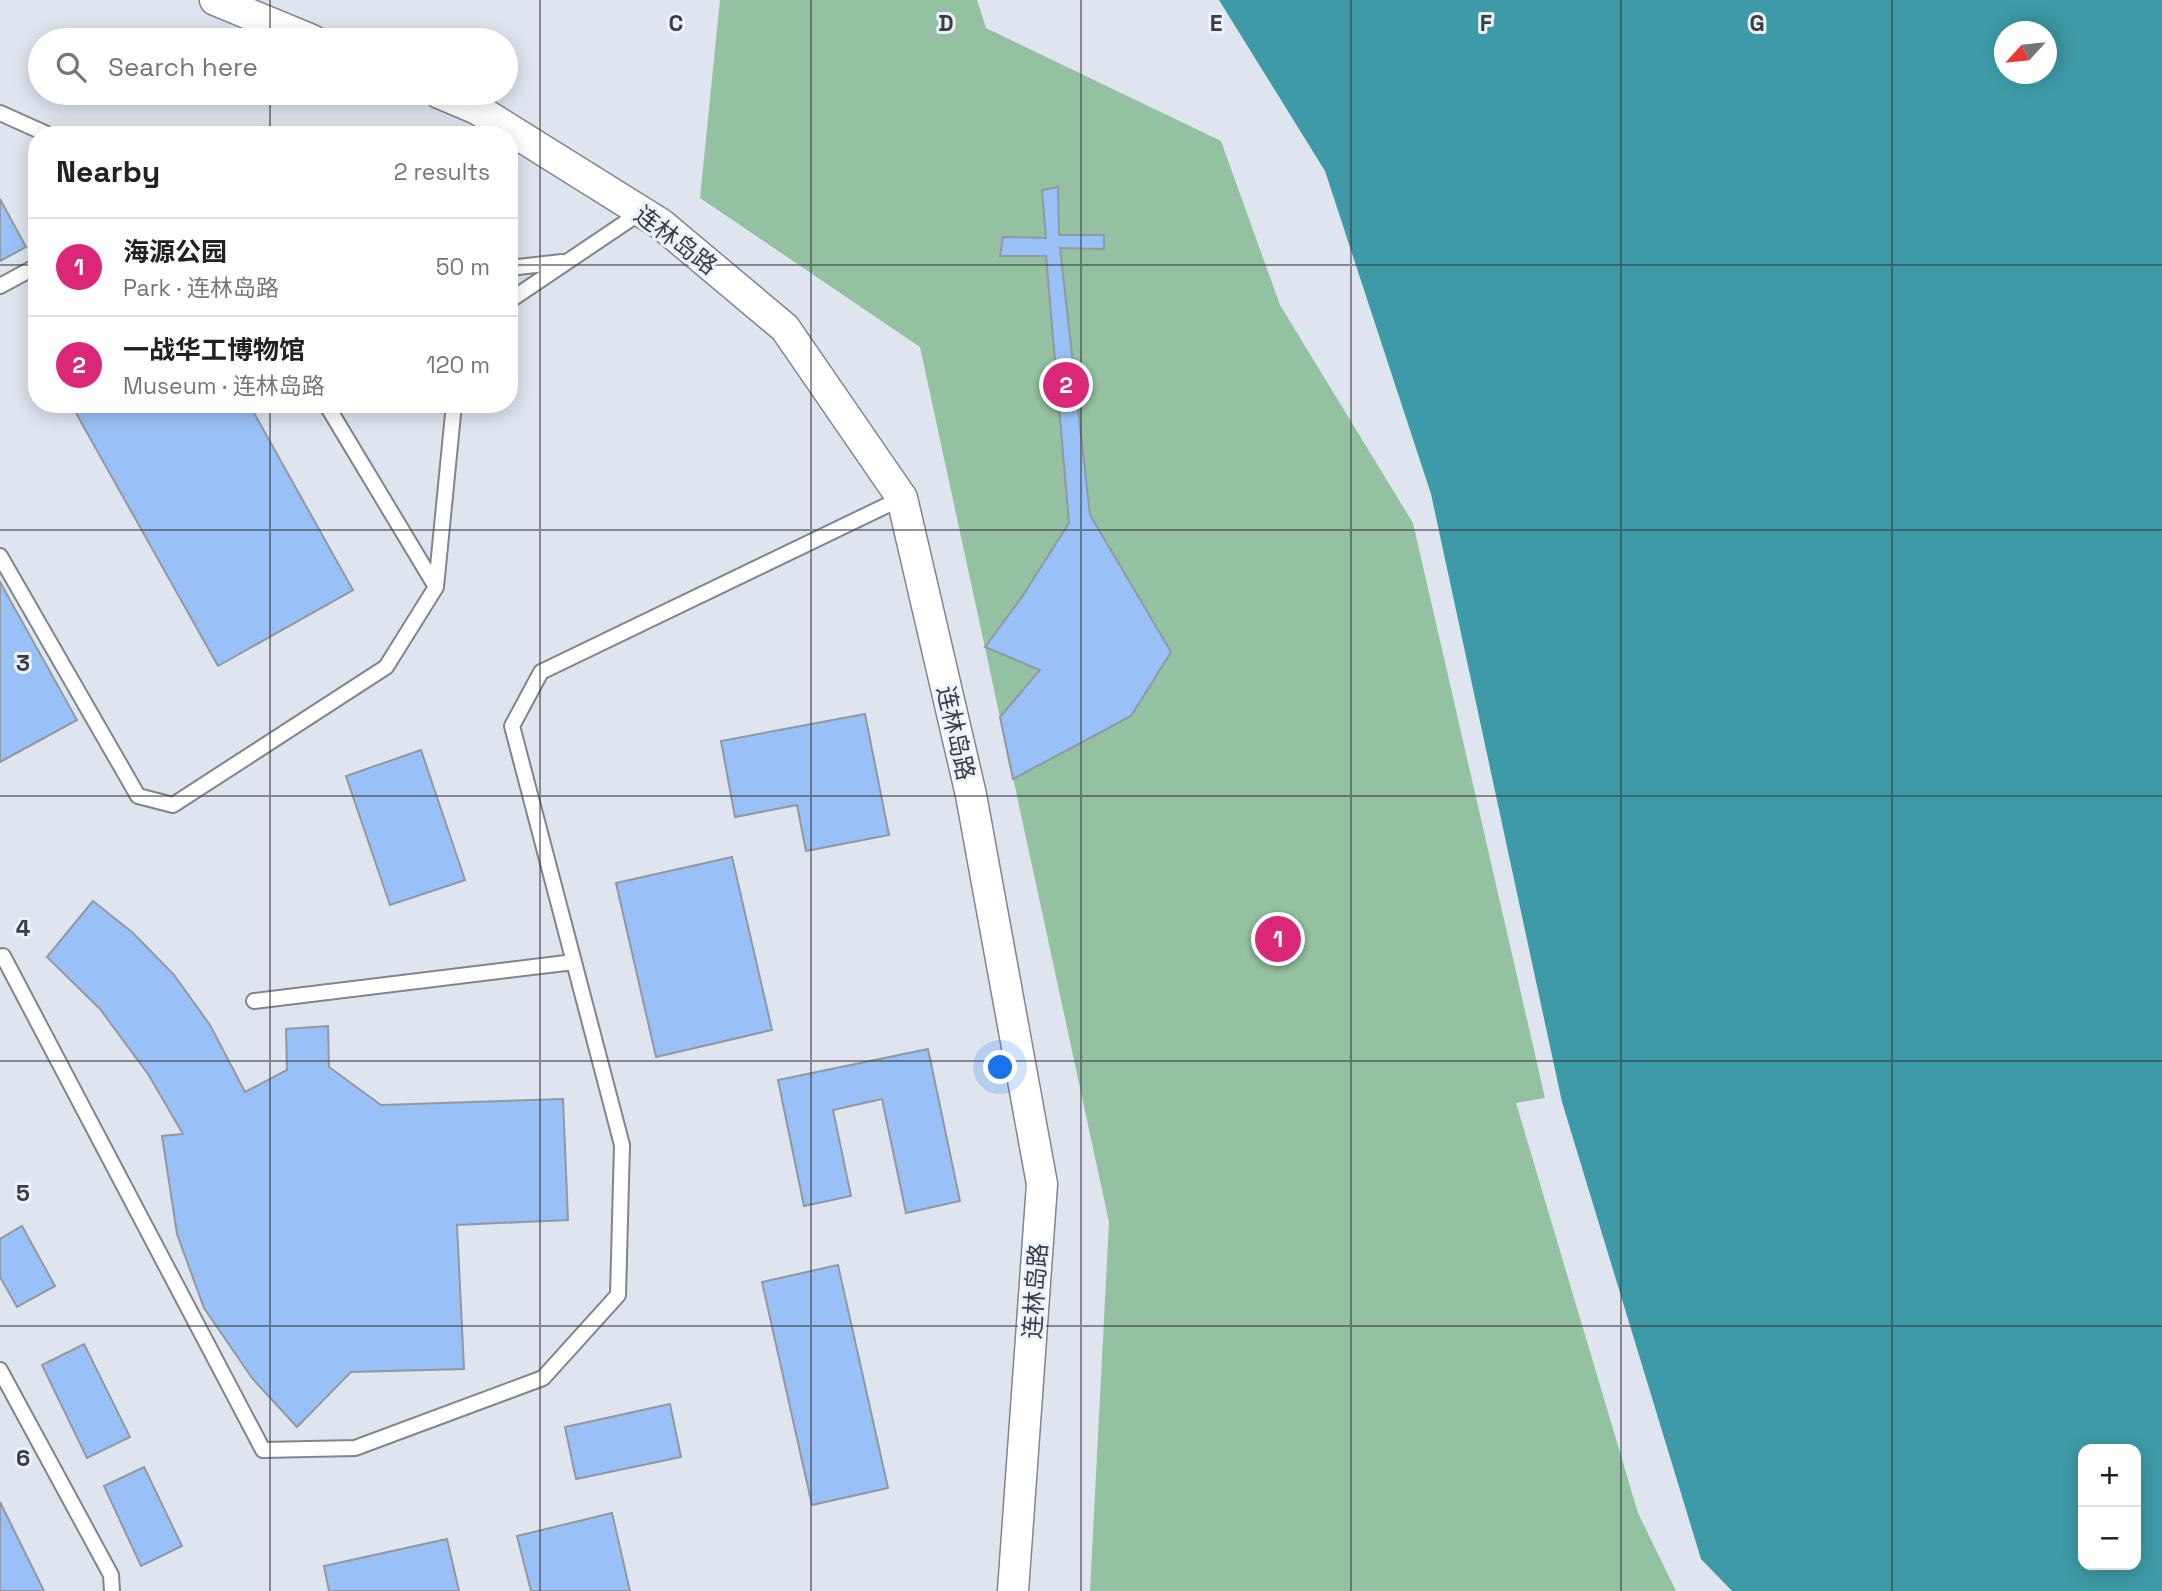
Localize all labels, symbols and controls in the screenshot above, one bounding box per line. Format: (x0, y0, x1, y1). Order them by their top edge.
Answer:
text: C (669, 8, 683, 38)
text: D (938, 8, 954, 38)
text: E (1210, 8, 1222, 38)
text: F (1480, 8, 1492, 38)
text: G (1749, 8, 1765, 38)
north arrow (1994, 21, 2057, 84)
search box (28, 28, 518, 105)
icon: search (52, 48, 90, 86)
text: Search here (108, 50, 258, 84)
text: Nearby (56, 152, 160, 191)
text: 2 results (394, 157, 490, 187)
street label: 连林岛路 (628, 199, 724, 281)
text: 海源公园 (123, 235, 227, 269)
text: 1 (74, 252, 84, 282)
text: 50 m (436, 252, 490, 282)
text: Park · 连林岛路 (123, 273, 279, 303)
text: 一战华工博物馆 (123, 333, 305, 367)
text: 2 (72, 350, 86, 380)
text: 120 m (426, 350, 490, 380)
pin: 2 (1043, 359, 1089, 411)
text: Museum · 连林岛路 (123, 371, 325, 401)
text: 3 (16, 648, 30, 678)
street label: 连林岛路 (930, 683, 982, 783)
text: 4 (16, 913, 31, 943)
pin: 1 (1255, 913, 1301, 965)
your location (983, 1050, 1017, 1084)
text: 5 (16, 1178, 30, 1208)
street label: 连林岛路 (1016, 1242, 1054, 1340)
text: 6 (16, 1443, 30, 1473)
map controls (2078, 1444, 2141, 1570)
button: + (2078, 1444, 2141, 1507)
button: − (2078, 1507, 2141, 1570)

